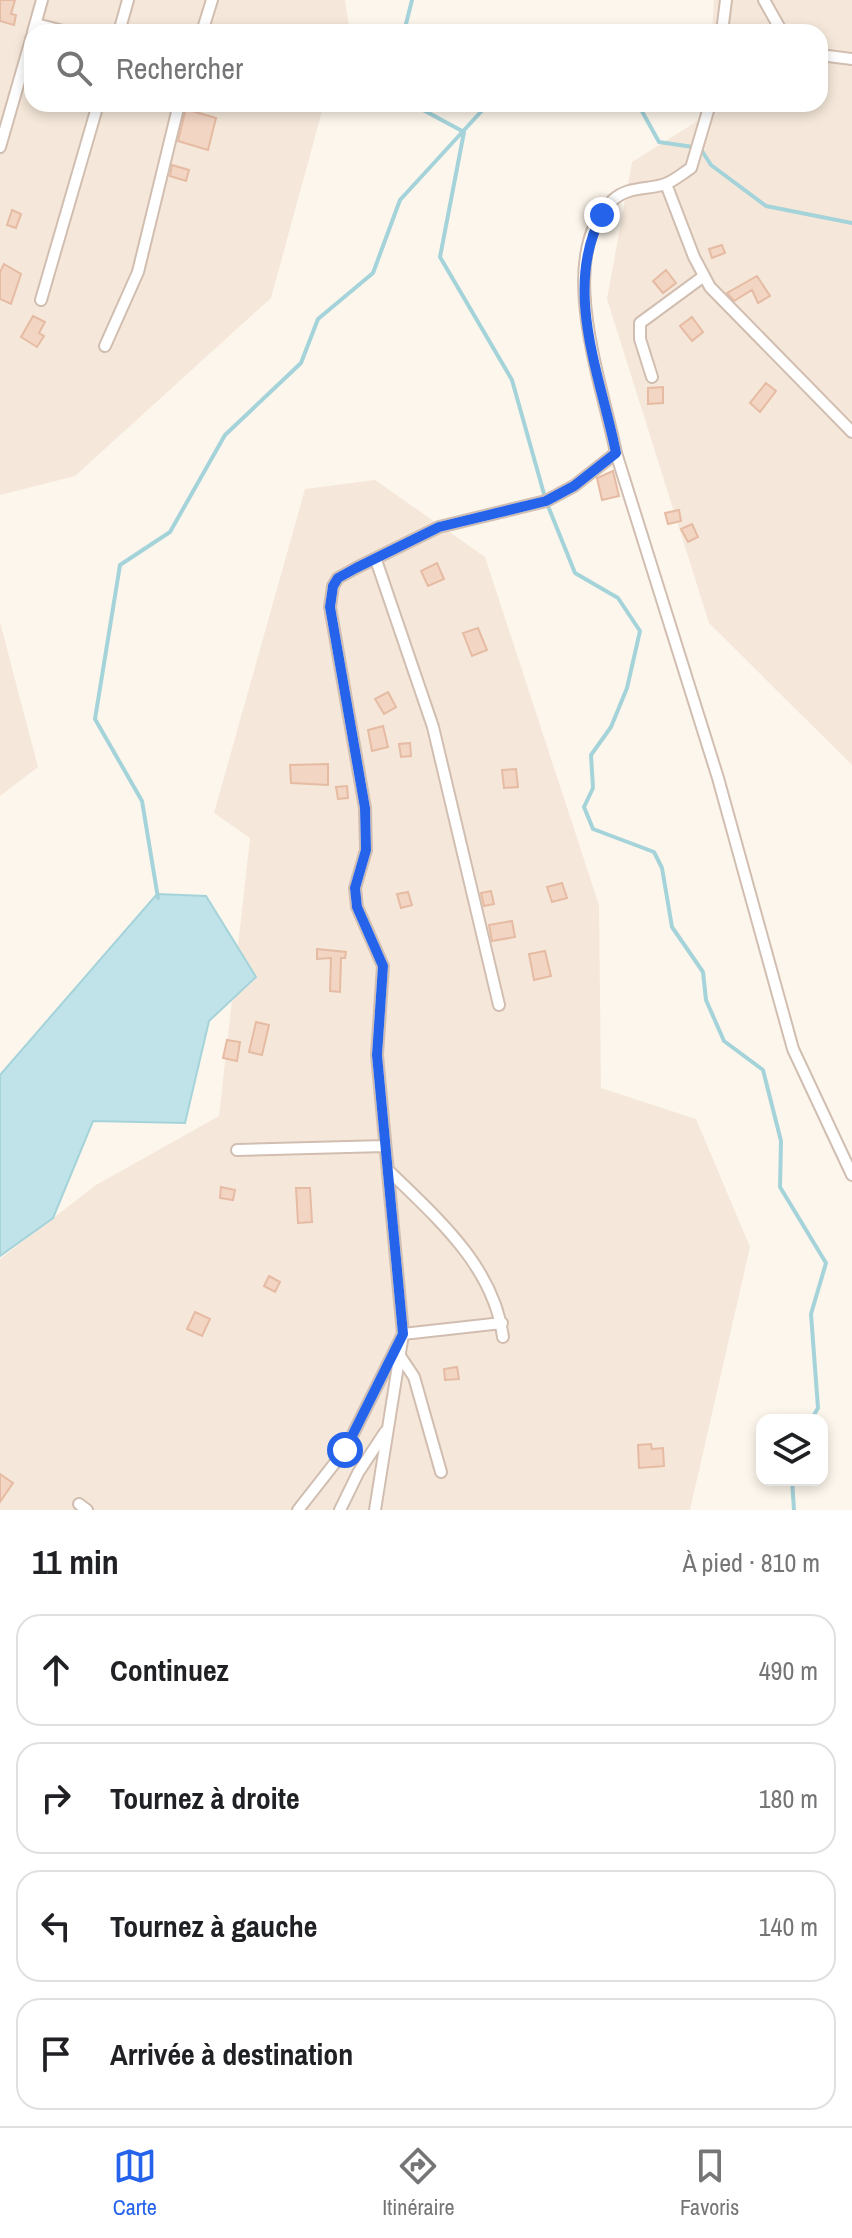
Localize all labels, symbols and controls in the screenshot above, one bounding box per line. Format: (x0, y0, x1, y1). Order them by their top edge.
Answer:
search box (24, 24, 828, 112)
icon: search (52, 46, 96, 90)
text: Rechercher (116, 48, 243, 88)
route end (584, 197, 620, 233)
map controls (756, 1414, 828, 1486)
button: layers (756, 1414, 828, 1486)
route start (327, 1432, 363, 1468)
text: 11 min (32, 1539, 119, 1585)
text: À pied · 810 m (682, 1545, 820, 1580)
icon: ahead (34, 1648, 78, 1692)
text: Continuez (110, 1650, 229, 1690)
text: 490 m (759, 1653, 818, 1688)
icon: right (34, 1776, 78, 1820)
text: Tournez à droite (110, 1778, 300, 1818)
text: 180 m (759, 1781, 818, 1816)
icon: left (34, 1904, 78, 1948)
text: Tournez à gauche (110, 1906, 317, 1946)
text: 140 m (759, 1909, 818, 1944)
icon: arrive (34, 2032, 78, 2076)
text: Arrivée à destination (110, 2034, 353, 2074)
tab: Carte (113, 2144, 157, 2222)
tab: Itinéraire (382, 2144, 455, 2222)
tab: Favoris (680, 2144, 739, 2222)

